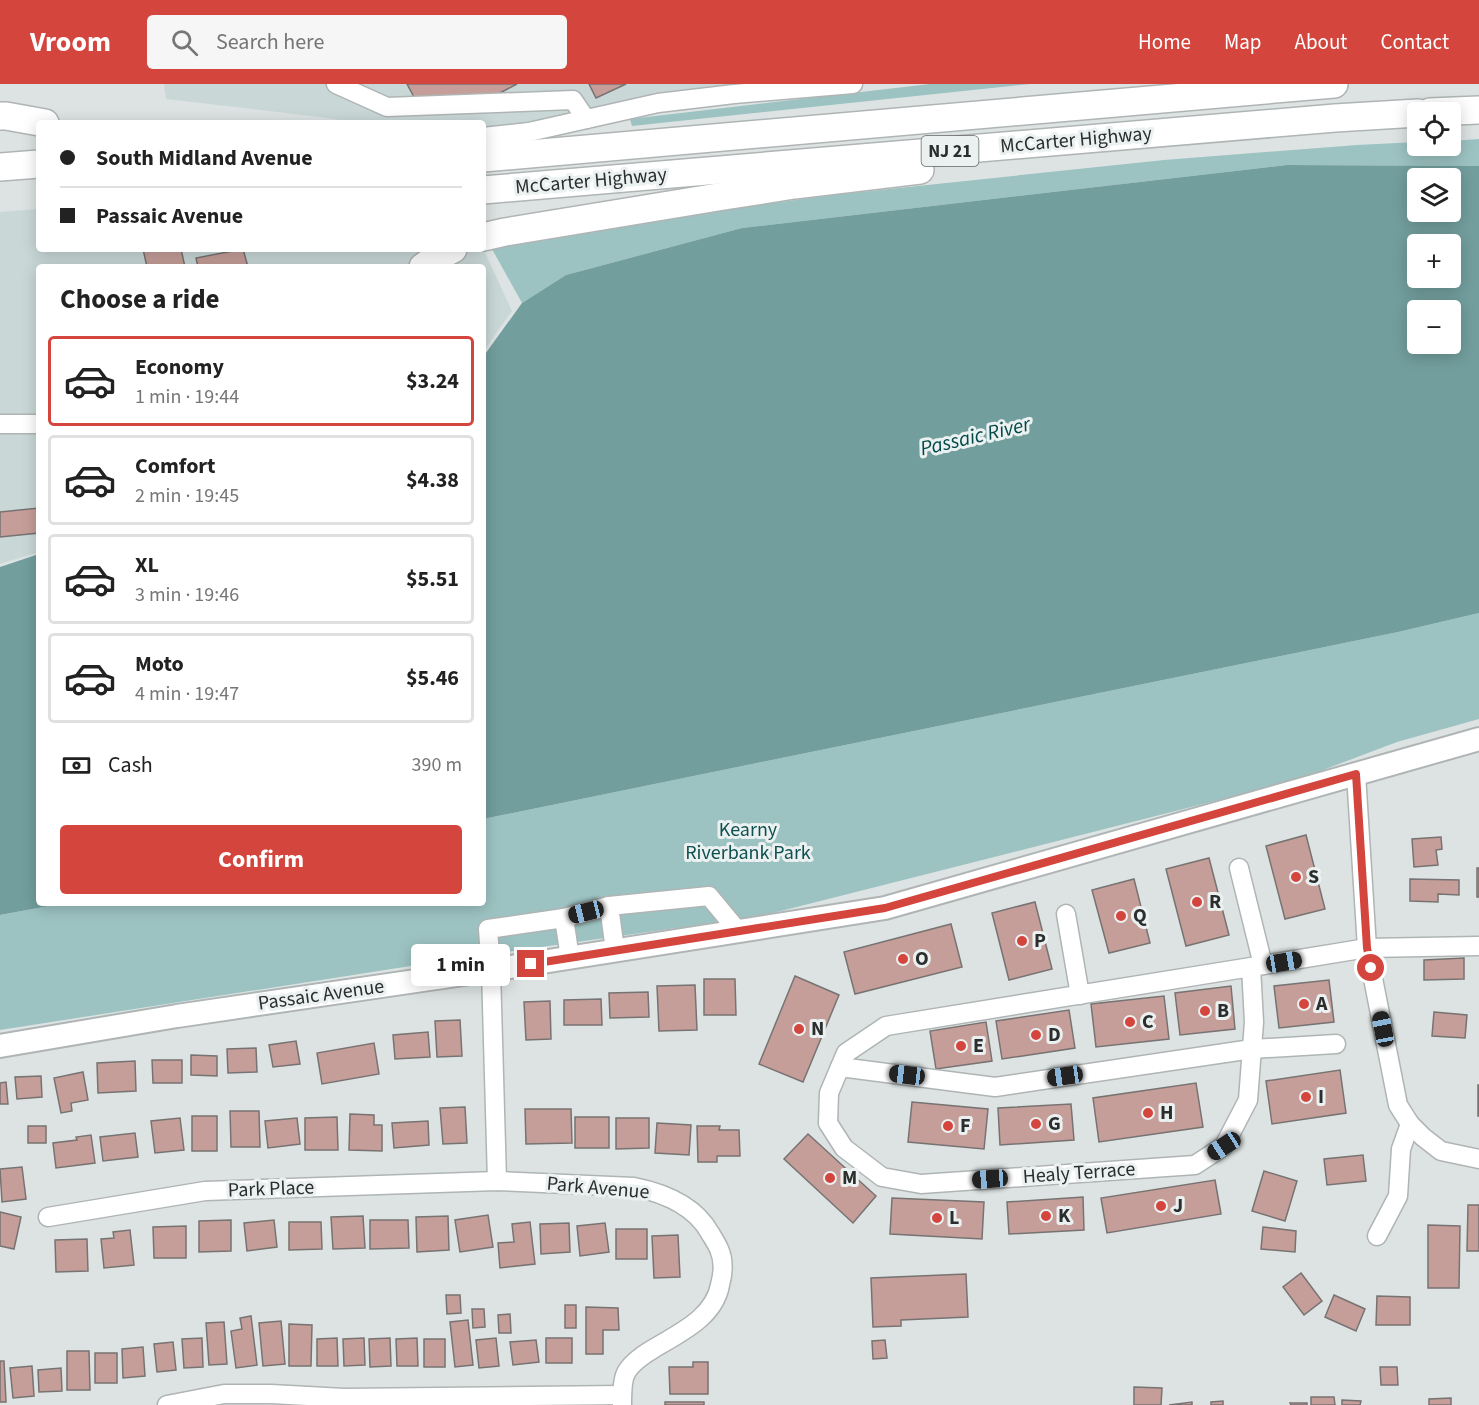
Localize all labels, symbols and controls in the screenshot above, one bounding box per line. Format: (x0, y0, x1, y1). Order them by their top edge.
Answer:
search box (147, 15, 567, 69)
text: Vroom (30, 22, 111, 62)
icon: search (168, 26, 201, 59)
text: Search here (216, 26, 324, 58)
text: Home (1138, 27, 1191, 57)
text: Map (1224, 27, 1262, 57)
text: About (1295, 27, 1347, 57)
text: Contact (1380, 27, 1449, 57)
map controls (1407, 102, 1461, 354)
button: locate (1407, 102, 1461, 156)
street label: McCarter Highway (999, 119, 1154, 161)
road number: NJ 21 (922, 136, 978, 166)
text: South Midland Avenue (96, 142, 313, 174)
street label: McCarter Highway (514, 160, 669, 202)
button: layers (1407, 168, 1461, 222)
text: Passaic Avenue (96, 200, 243, 232)
button: + (1407, 234, 1461, 288)
text: Choose a ride (60, 280, 220, 319)
button: − (1407, 300, 1461, 354)
text: Economy (135, 351, 224, 383)
icon: car (63, 354, 117, 408)
text: $3.24 (406, 365, 459, 397)
text: 1 min · 19:44 (135, 383, 239, 411)
water label: Passaic River (917, 409, 1034, 463)
text: Comfort (135, 450, 216, 482)
icon: car (63, 453, 117, 507)
text: $4.38 (406, 464, 459, 496)
text: 2 min · 19:45 (135, 482, 239, 510)
text: XL (135, 549, 159, 581)
icon: car (63, 552, 117, 606)
text: $5.51 (406, 563, 459, 595)
text: 3 min · 19:46 (135, 581, 239, 609)
text: Moto (135, 648, 184, 680)
icon: car (63, 651, 117, 705)
text: $5.46 (406, 662, 459, 694)
text: 4 min · 19:47 (135, 680, 239, 708)
icon: cash (60, 749, 93, 782)
text: Cash (108, 749, 153, 781)
text: 390 m (412, 751, 462, 779)
park label: Kearny Riverbank Park (685, 816, 811, 867)
button: Confirm (60, 825, 462, 894)
place label: S (1308, 863, 1319, 891)
marker: S (1289, 870, 1303, 884)
place label: R (1209, 888, 1221, 916)
marker: R (1190, 895, 1204, 909)
car (566, 899, 606, 925)
place label: Q (1133, 902, 1147, 930)
marker: Q (1114, 909, 1128, 923)
place label: P (1034, 927, 1046, 955)
marker: P (1015, 934, 1029, 948)
callout: 1 min (411, 943, 510, 985)
place label: O (915, 945, 929, 973)
route end (517, 950, 544, 977)
car (1265, 950, 1303, 974)
text: 1 min (436, 951, 485, 979)
marker: O (896, 952, 910, 966)
route start (1357, 954, 1384, 981)
street label: Passaic Avenue (256, 972, 386, 1018)
place label: A (1315, 990, 1328, 1018)
place label: B (1217, 997, 1229, 1025)
marker: A (1297, 997, 1311, 1011)
marker: B (1198, 1004, 1212, 1018)
place label: C (1142, 1008, 1154, 1036)
car (1371, 1010, 1395, 1048)
place label: N (811, 1015, 824, 1043)
marker: C (1123, 1015, 1137, 1029)
place label: D (1048, 1021, 1061, 1049)
marker: N (792, 1022, 806, 1036)
marker: D (1029, 1028, 1043, 1042)
place label: E (973, 1032, 984, 1060)
marker: E (954, 1039, 968, 1053)
car (888, 1064, 926, 1086)
car (1046, 1065, 1084, 1087)
place label: I (1318, 1083, 1324, 1111)
marker: I (1299, 1090, 1313, 1104)
place label: H (1160, 1099, 1173, 1127)
marker: H (1141, 1106, 1155, 1120)
place label: G (1048, 1110, 1061, 1138)
place label: F (960, 1112, 970, 1140)
marker: G (1029, 1117, 1043, 1131)
marker: F (941, 1119, 955, 1133)
car (1204, 1129, 1244, 1163)
street label: Healy Terrace (1022, 1155, 1136, 1191)
place label: M (842, 1164, 857, 1192)
car (971, 1169, 1009, 1189)
street label: Park Avenue (545, 1170, 651, 1206)
marker: M (823, 1171, 837, 1185)
street label: Park Place (227, 1173, 315, 1205)
place label: J (1173, 1192, 1183, 1220)
marker: J (1154, 1199, 1168, 1213)
place label: K (1058, 1202, 1071, 1230)
place label: L (949, 1204, 959, 1232)
marker: K (1039, 1209, 1053, 1223)
marker: L (930, 1211, 944, 1225)

